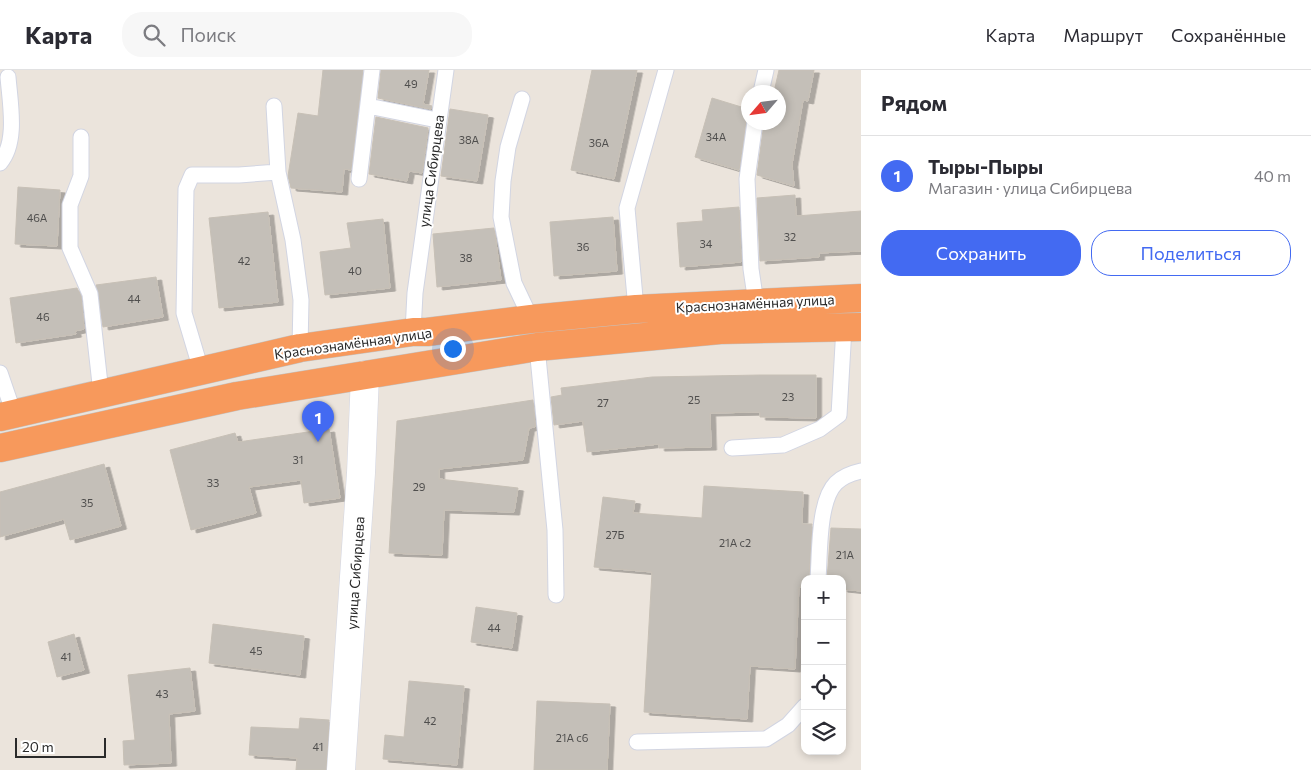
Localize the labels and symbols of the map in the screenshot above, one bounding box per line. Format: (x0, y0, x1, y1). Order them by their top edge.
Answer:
house number: 49 (404, 77, 418, 90)
north arrow (741, 85, 786, 130)
street label: улица Сибирцева (415, 114, 447, 228)
house number: 34А (706, 130, 727, 143)
house number: 38А (459, 133, 480, 146)
house number: 36А (589, 136, 610, 149)
house number: 46А (27, 211, 48, 224)
house number: 32 (784, 230, 796, 243)
house number: 34 (700, 237, 713, 250)
house number: 36 (577, 240, 590, 253)
house number: 38 (460, 251, 473, 264)
house number: 42 (238, 254, 250, 267)
house number: 40 (348, 264, 362, 277)
street label: Краснознамённая улица (675, 290, 835, 316)
house number: 44 (127, 292, 141, 305)
house number: 46 (36, 310, 50, 323)
street label: Краснознамённая улица (273, 324, 433, 362)
your location (440, 336, 466, 362)
house number: 23 (782, 390, 794, 403)
house number: 25 (688, 393, 700, 406)
house number: 27 (597, 396, 609, 409)
pin: 1 (302, 401, 334, 442)
house number: 31 (293, 453, 303, 466)
house number: 33 (207, 476, 219, 489)
house number: 29 (413, 480, 426, 493)
house number: 35 (81, 496, 93, 509)
street label: улица Сибирцева (343, 516, 367, 630)
house number: 27Б (606, 528, 624, 541)
house number: 21А с2 (719, 536, 751, 549)
house number: 21А (836, 548, 855, 561)
house number: 44 (487, 621, 501, 634)
house number: 45 (250, 644, 262, 657)
house number: 41 (61, 650, 71, 663)
house number: 43 (156, 687, 168, 700)
house number: 42 (424, 714, 436, 727)
house number: 21А с6 (556, 731, 589, 744)
scale bar (15, 735, 106, 758)
house number: 41 (313, 740, 323, 753)

